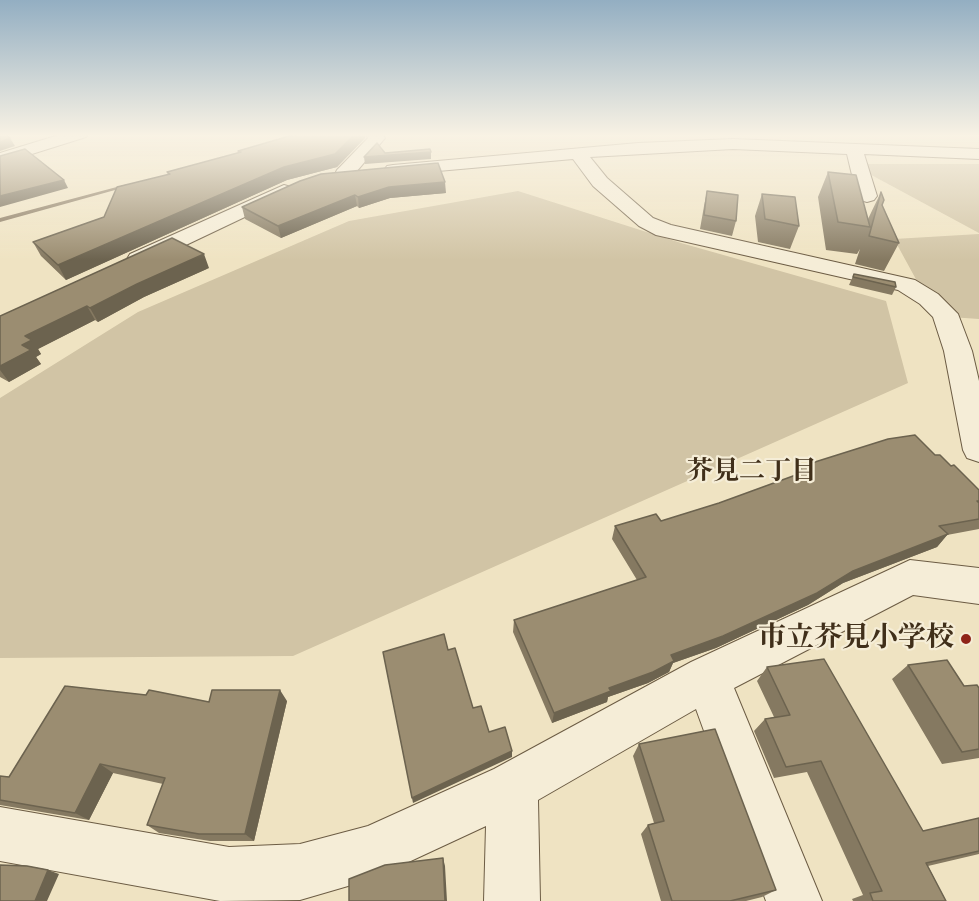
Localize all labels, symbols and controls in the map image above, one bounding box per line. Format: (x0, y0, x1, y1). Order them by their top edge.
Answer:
district label: 芥見二丁目 (687, 457, 817, 489)
place label: 市立芥見小学校 (758, 622, 954, 656)
marker: 市立芥見小学校 (959, 632, 973, 646)

